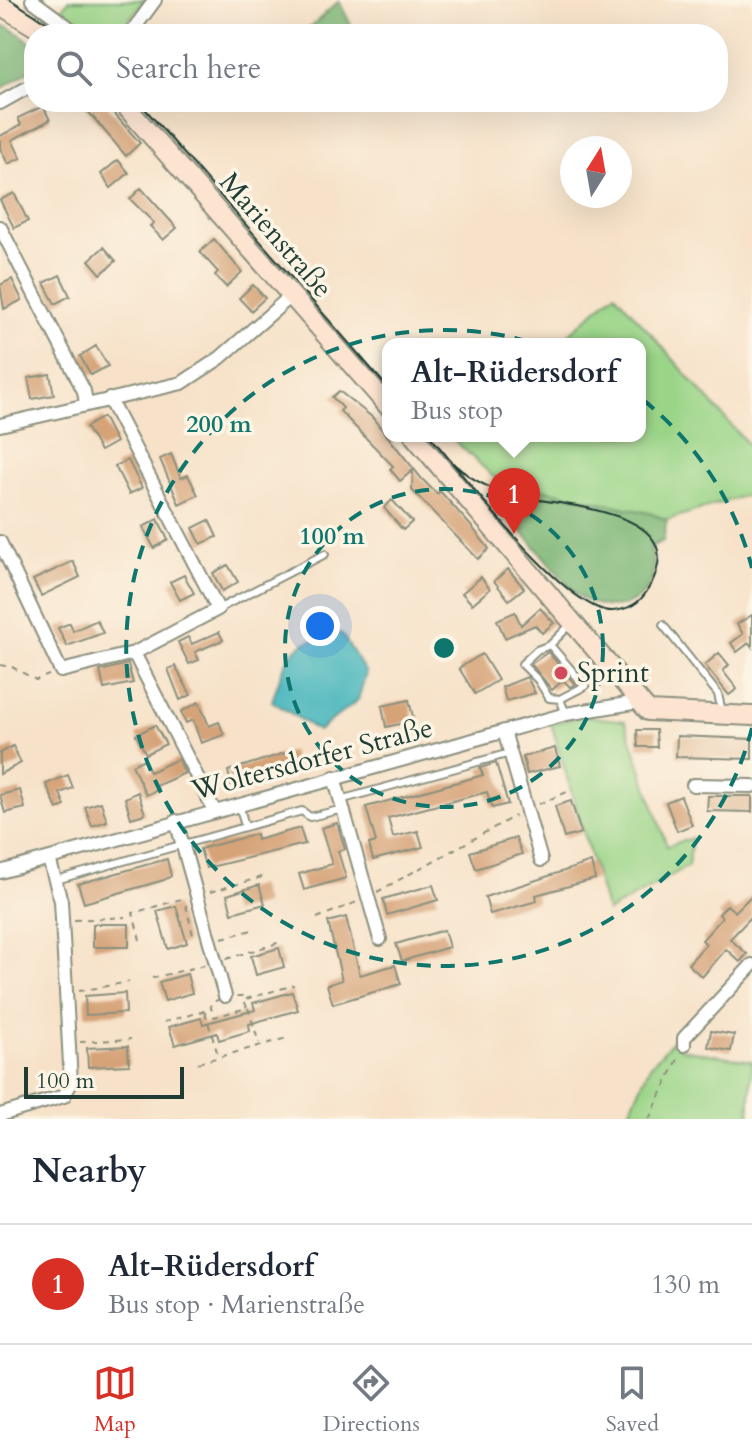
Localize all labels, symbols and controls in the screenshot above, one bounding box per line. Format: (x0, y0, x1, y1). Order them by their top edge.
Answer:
search box (24, 24, 728, 112)
icon: search (52, 46, 96, 90)
text: Search here (116, 48, 261, 89)
north arrow (560, 136, 632, 208)
street label: Marienstraße (211, 164, 341, 306)
popup (382, 338, 646, 442)
text: Alt-Rüdersdorf (411, 352, 617, 393)
text: Bus stop (411, 393, 503, 428)
text: 200 m (186, 408, 253, 441)
pin: 1 (488, 468, 540, 534)
text: 100 m (299, 520, 366, 553)
your location (300, 606, 340, 646)
centre of rings (430, 634, 458, 662)
place label: Sprint (577, 654, 649, 692)
marker: Sprint (552, 664, 570, 682)
street label: Woltersdorfer Straße (186, 709, 437, 810)
scale bar (24, 1063, 184, 1099)
text: 100 m (36, 1066, 94, 1096)
text: Nearby (32, 1148, 147, 1194)
text: Alt-Rüdersdorf (108, 1246, 314, 1287)
text: 1 (51, 1267, 65, 1302)
text: 130 m (651, 1267, 720, 1302)
text: Bus stop · Marienstraße (108, 1287, 365, 1322)
tab: Map (93, 1361, 137, 1439)
tab: Directions (323, 1361, 420, 1439)
tab: Saved (606, 1361, 659, 1439)

